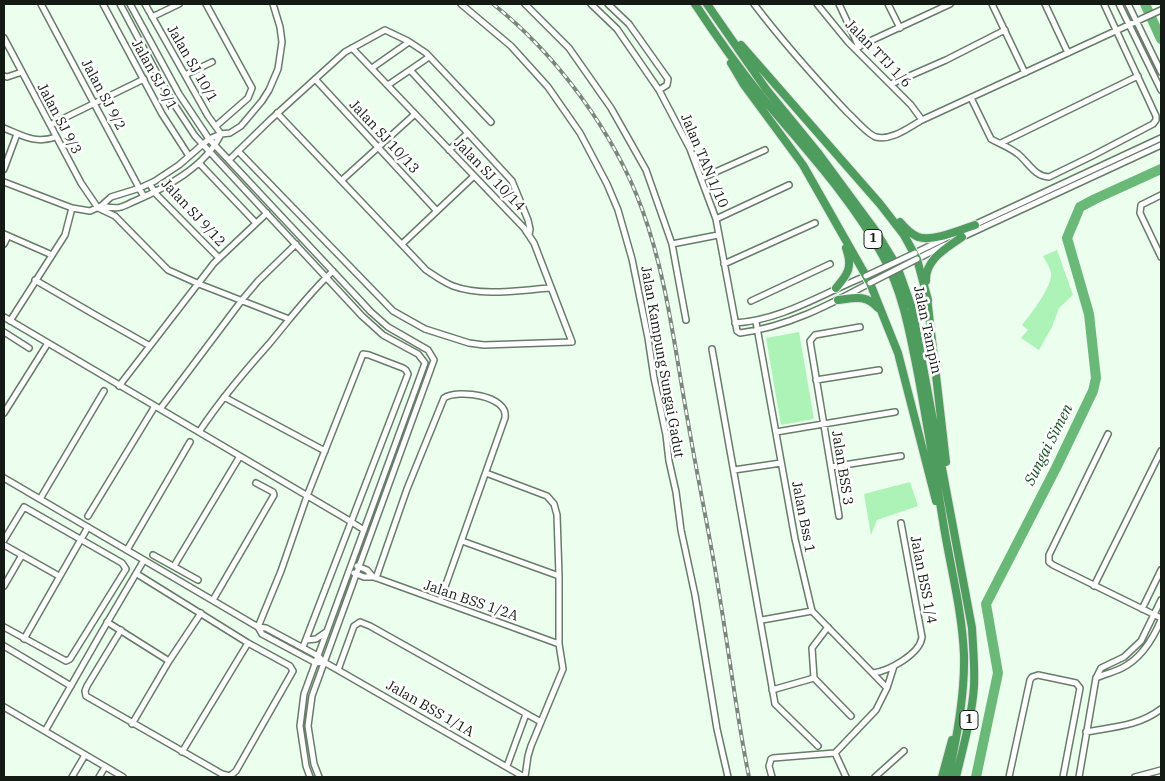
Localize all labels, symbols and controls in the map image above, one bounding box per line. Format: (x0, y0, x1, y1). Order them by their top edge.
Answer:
street label: Jalan TTJ 1/6 (842, 17, 914, 91)
street label: Jalan SJ 10/1 (163, 22, 221, 106)
street label: Jalan SJ 9/1 (128, 37, 180, 113)
street label: Jalan SJ 9/2 (77, 57, 129, 133)
street label: Jalan SJ 9/3 (33, 81, 85, 157)
street label: Jalan SJ 10/13 (346, 97, 422, 177)
street label: Jalan TAN 1/10 (677, 111, 731, 211)
street label: Jalan SJ 10/14 (450, 135, 528, 215)
street label: Jalan SJ 9/12 (157, 176, 229, 250)
road number: 1 (864, 230, 882, 248)
street label: Jalan Kampung Sungai Gadut (637, 265, 687, 459)
street label: Jalan Tampin (909, 284, 945, 376)
water label: Sungai Simen (1021, 401, 1077, 489)
street label: Jalan BSS 3 (828, 429, 856, 507)
street label: Jalan Bss 1 (788, 480, 818, 554)
street label: Jalan BSS 1/4 (906, 535, 940, 625)
street label: Jalan BSS 1/2A (422, 577, 520, 625)
street label: Jalan BSS 1/1A (383, 677, 477, 741)
road number: 1 (960, 710, 978, 730)

